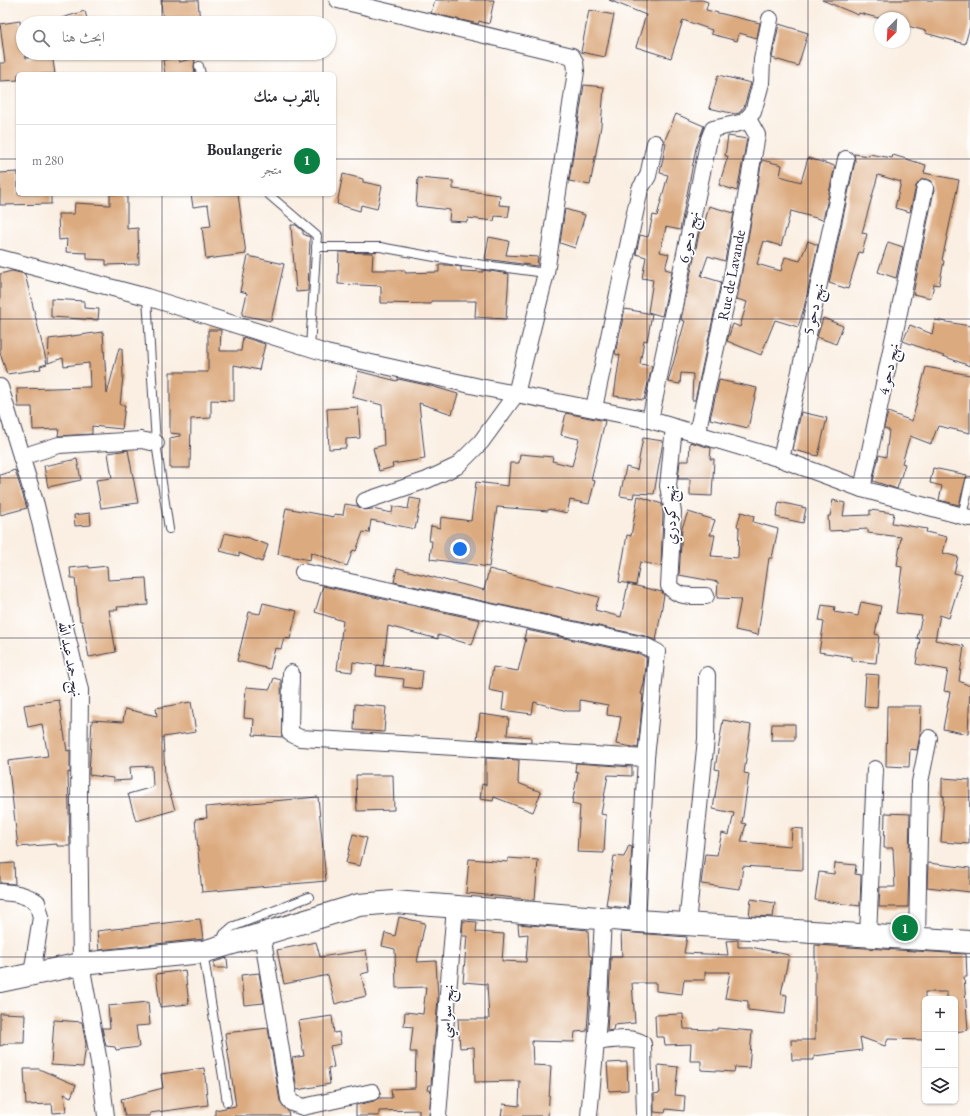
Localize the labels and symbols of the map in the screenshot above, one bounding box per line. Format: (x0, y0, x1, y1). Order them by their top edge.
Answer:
north arrow (874, 12, 910, 48)
street label: نهج دحو 6 (673, 209, 708, 266)
street label: Rue de Lavande (713, 228, 749, 322)
street label: نهج دحو 5 (798, 281, 833, 338)
street label: نهج دحو 4 (873, 341, 908, 398)
street label: نهج كودري (660, 485, 685, 545)
your location (450, 539, 470, 559)
street label: نهج حمد عبد الله (49, 619, 90, 699)
pin: 1 (892, 913, 918, 943)
street label: نهج سواسي (434, 983, 463, 1039)

